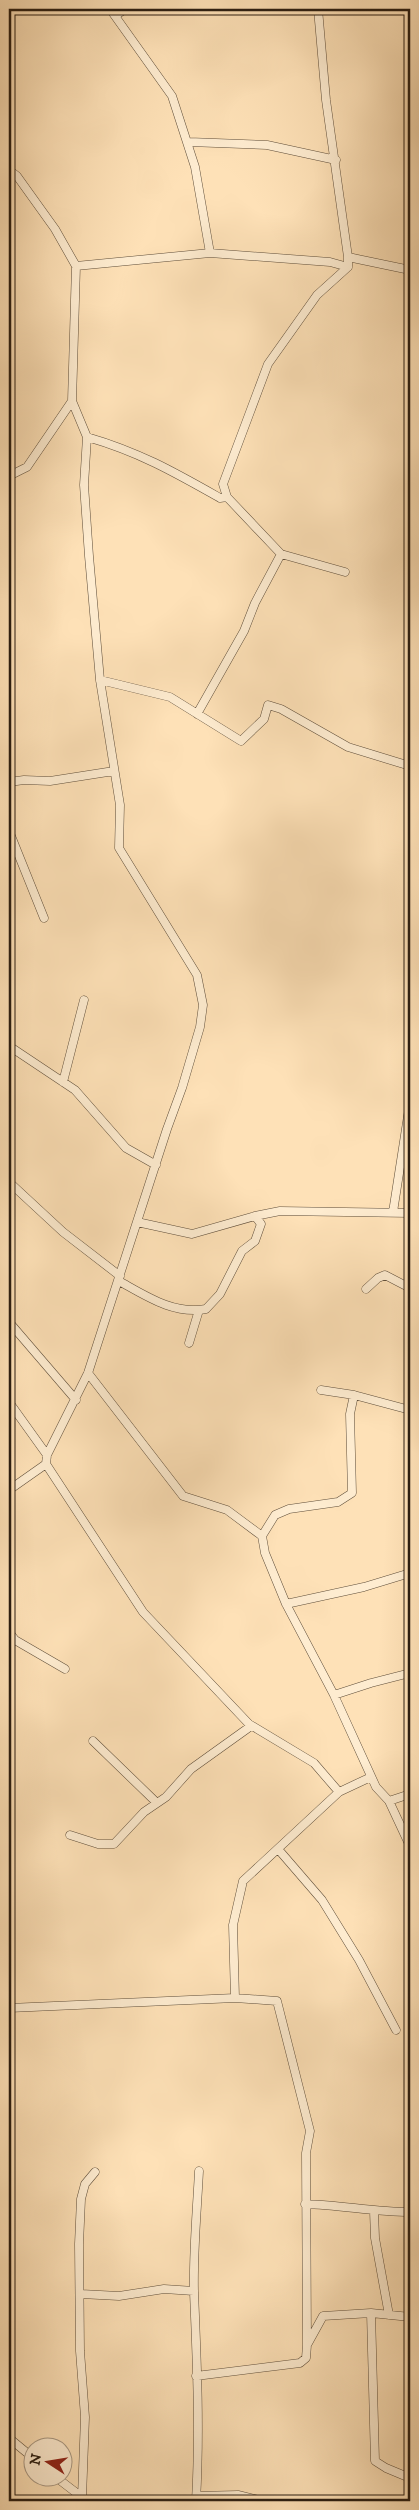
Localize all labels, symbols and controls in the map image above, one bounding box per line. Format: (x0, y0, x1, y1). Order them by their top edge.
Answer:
north arrow (22, 2438, 72, 2488)
text: N (26, 2452, 46, 2467)

